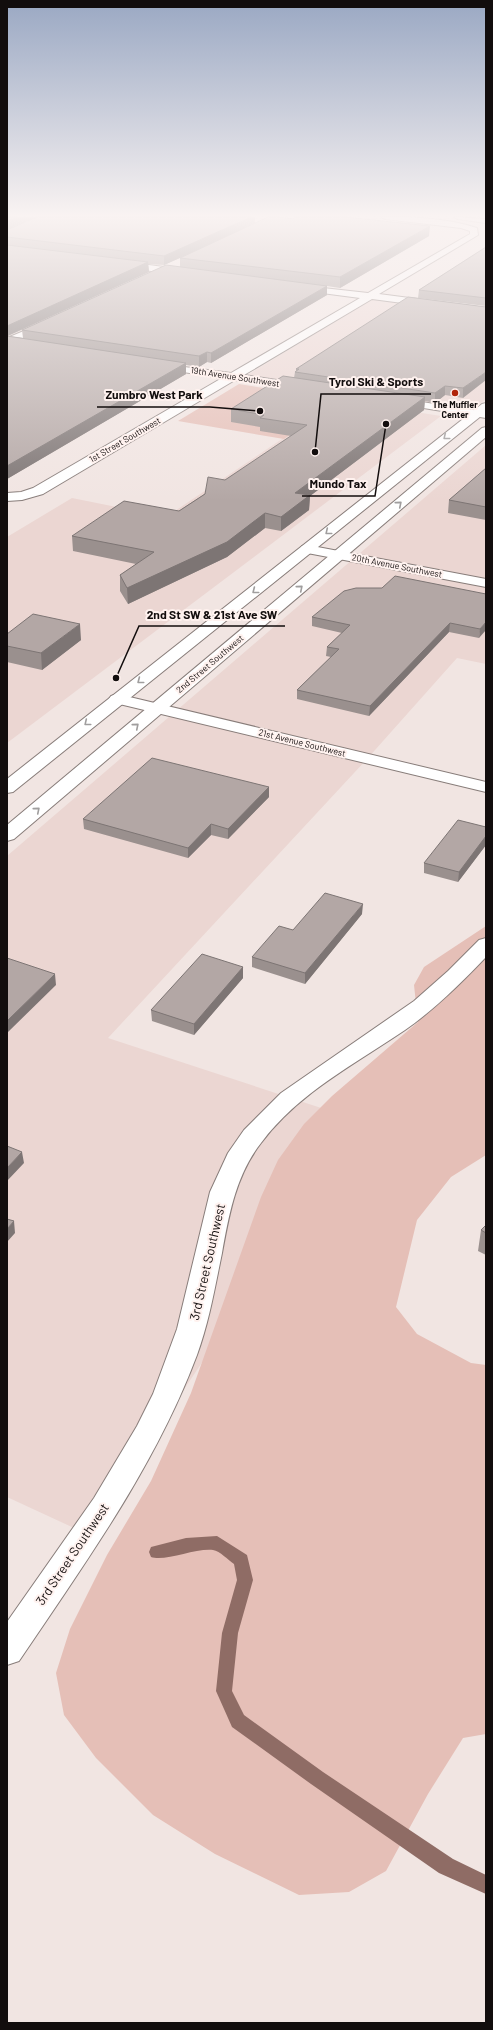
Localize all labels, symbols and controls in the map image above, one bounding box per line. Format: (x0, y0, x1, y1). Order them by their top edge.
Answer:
street label: 19th Avenue Southwest (190, 364, 280, 389)
callout: Tyrol Ski & Sports (321, 370, 431, 394)
text: Tyrol Ski & Sports (329, 374, 423, 388)
callout: Zumbro West Park (97, 383, 210, 407)
text: Zumbro West Park (105, 387, 203, 401)
marker: The Muffler Center (450, 388, 460, 398)
place label: The Muffler Center (432, 399, 478, 420)
street label: 1st Street Southwest (87, 415, 162, 464)
one-way arrow (444, 433, 451, 440)
callout: Mundo Tax (302, 472, 375, 496)
text: Mundo Tax (310, 476, 367, 490)
one-way arrow (394, 501, 402, 508)
one-way arrow (325, 528, 333, 535)
street label: 20th Avenue Southwest (351, 551, 443, 580)
one-way arrow (252, 586, 259, 593)
one-way arrow (296, 586, 303, 593)
callout: 2nd St SW & 21st Ave SW (139, 602, 285, 626)
text: 2nd St SW & 21st Ave SW (147, 607, 278, 621)
street label: 2nd Street Southwest (174, 632, 246, 695)
one-way arrow (137, 676, 144, 683)
one-way arrow (84, 718, 91, 725)
one-way arrow (132, 723, 139, 730)
street label: 21st Avenue Southwest (257, 726, 347, 759)
one-way arrow (32, 807, 39, 814)
street label: 3rd Street Southwest (186, 1202, 228, 1322)
street label: 3rd Street Southwest (32, 1500, 112, 1608)

